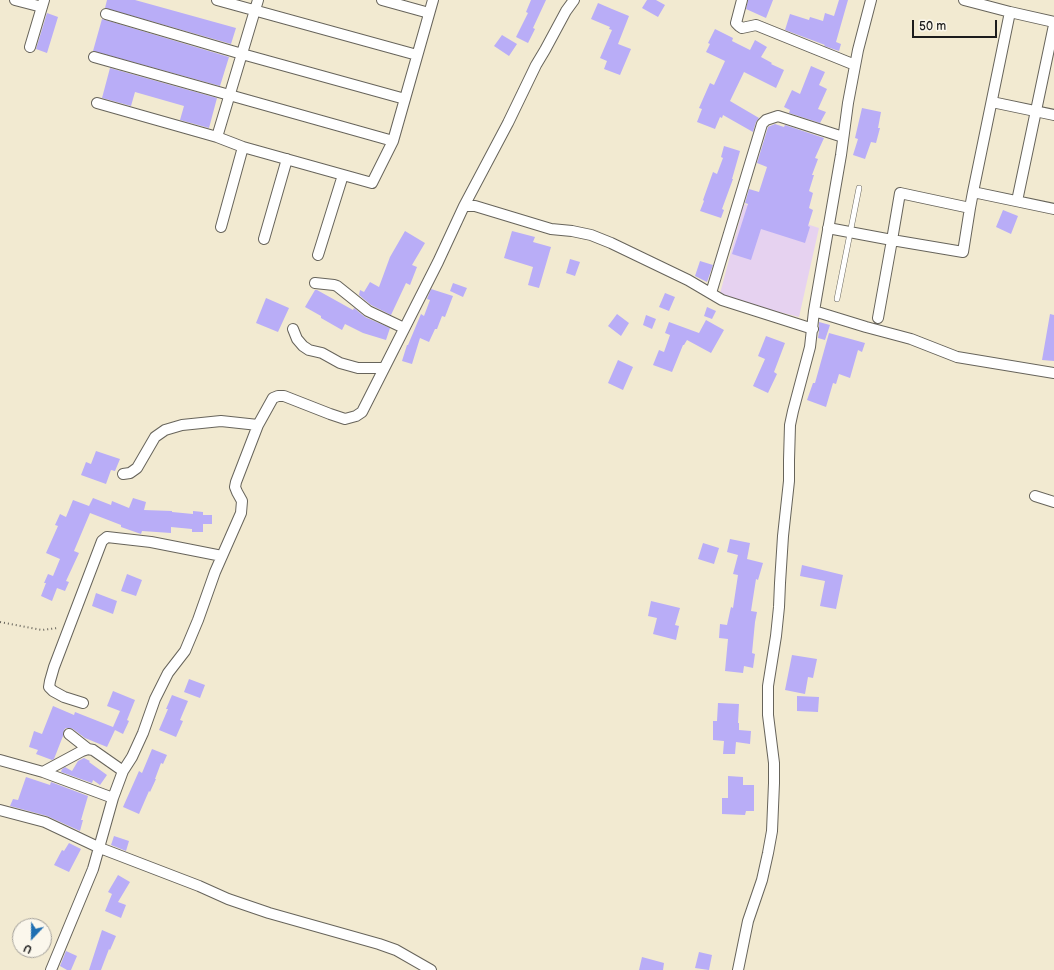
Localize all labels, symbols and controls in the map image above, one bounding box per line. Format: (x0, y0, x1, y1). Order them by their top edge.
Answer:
scale bar (914, 12, 999, 38)
text: 50 m (919, 19, 946, 34)
north arrow (12, 918, 52, 958)
text: U (22, 941, 34, 956)

